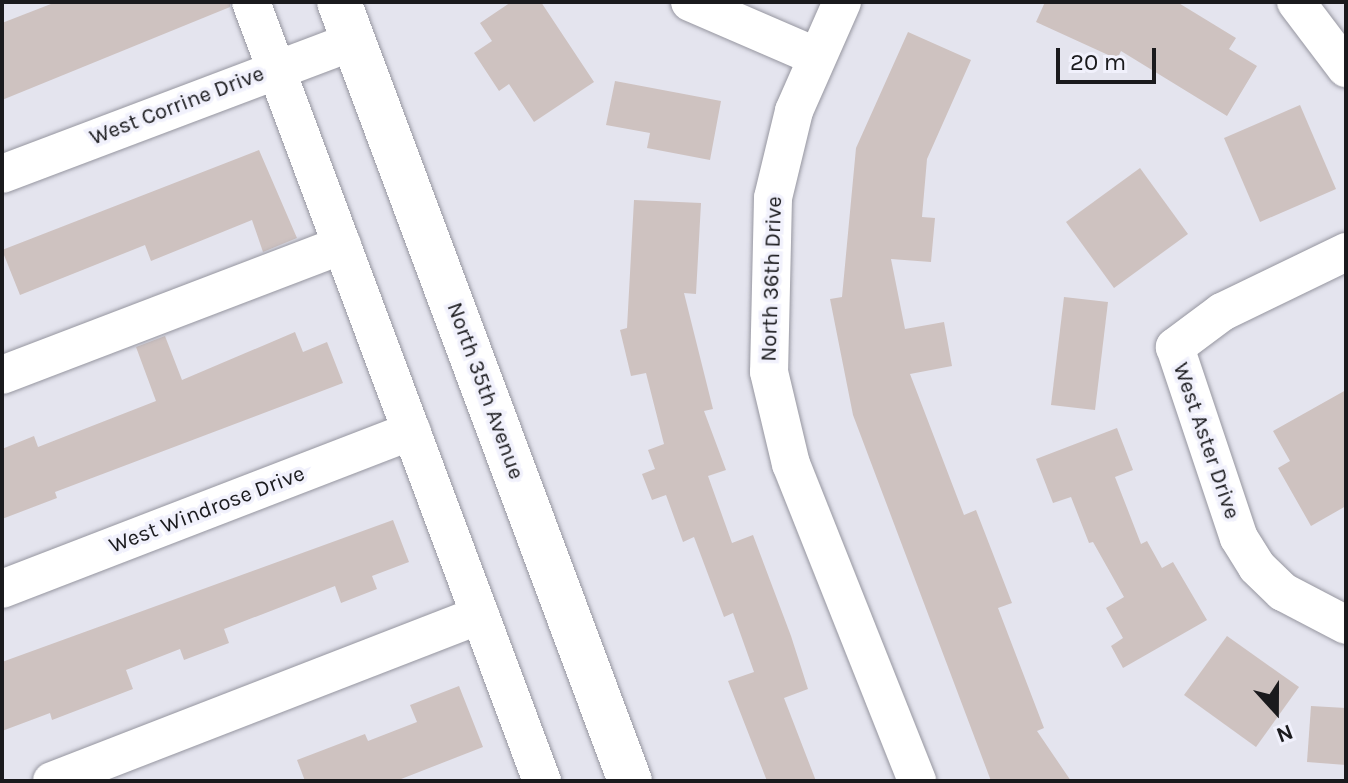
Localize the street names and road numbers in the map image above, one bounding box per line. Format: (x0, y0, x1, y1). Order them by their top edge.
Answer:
street label: West Corrine Drive (86, 61, 268, 151)
street label: North 36th Drive (756, 196, 788, 362)
street label: North 35th Avenue (441, 299, 529, 483)
street label: West Aster Drive (1167, 359, 1245, 523)
street label: West Windrose Drive (106, 461, 308, 559)

